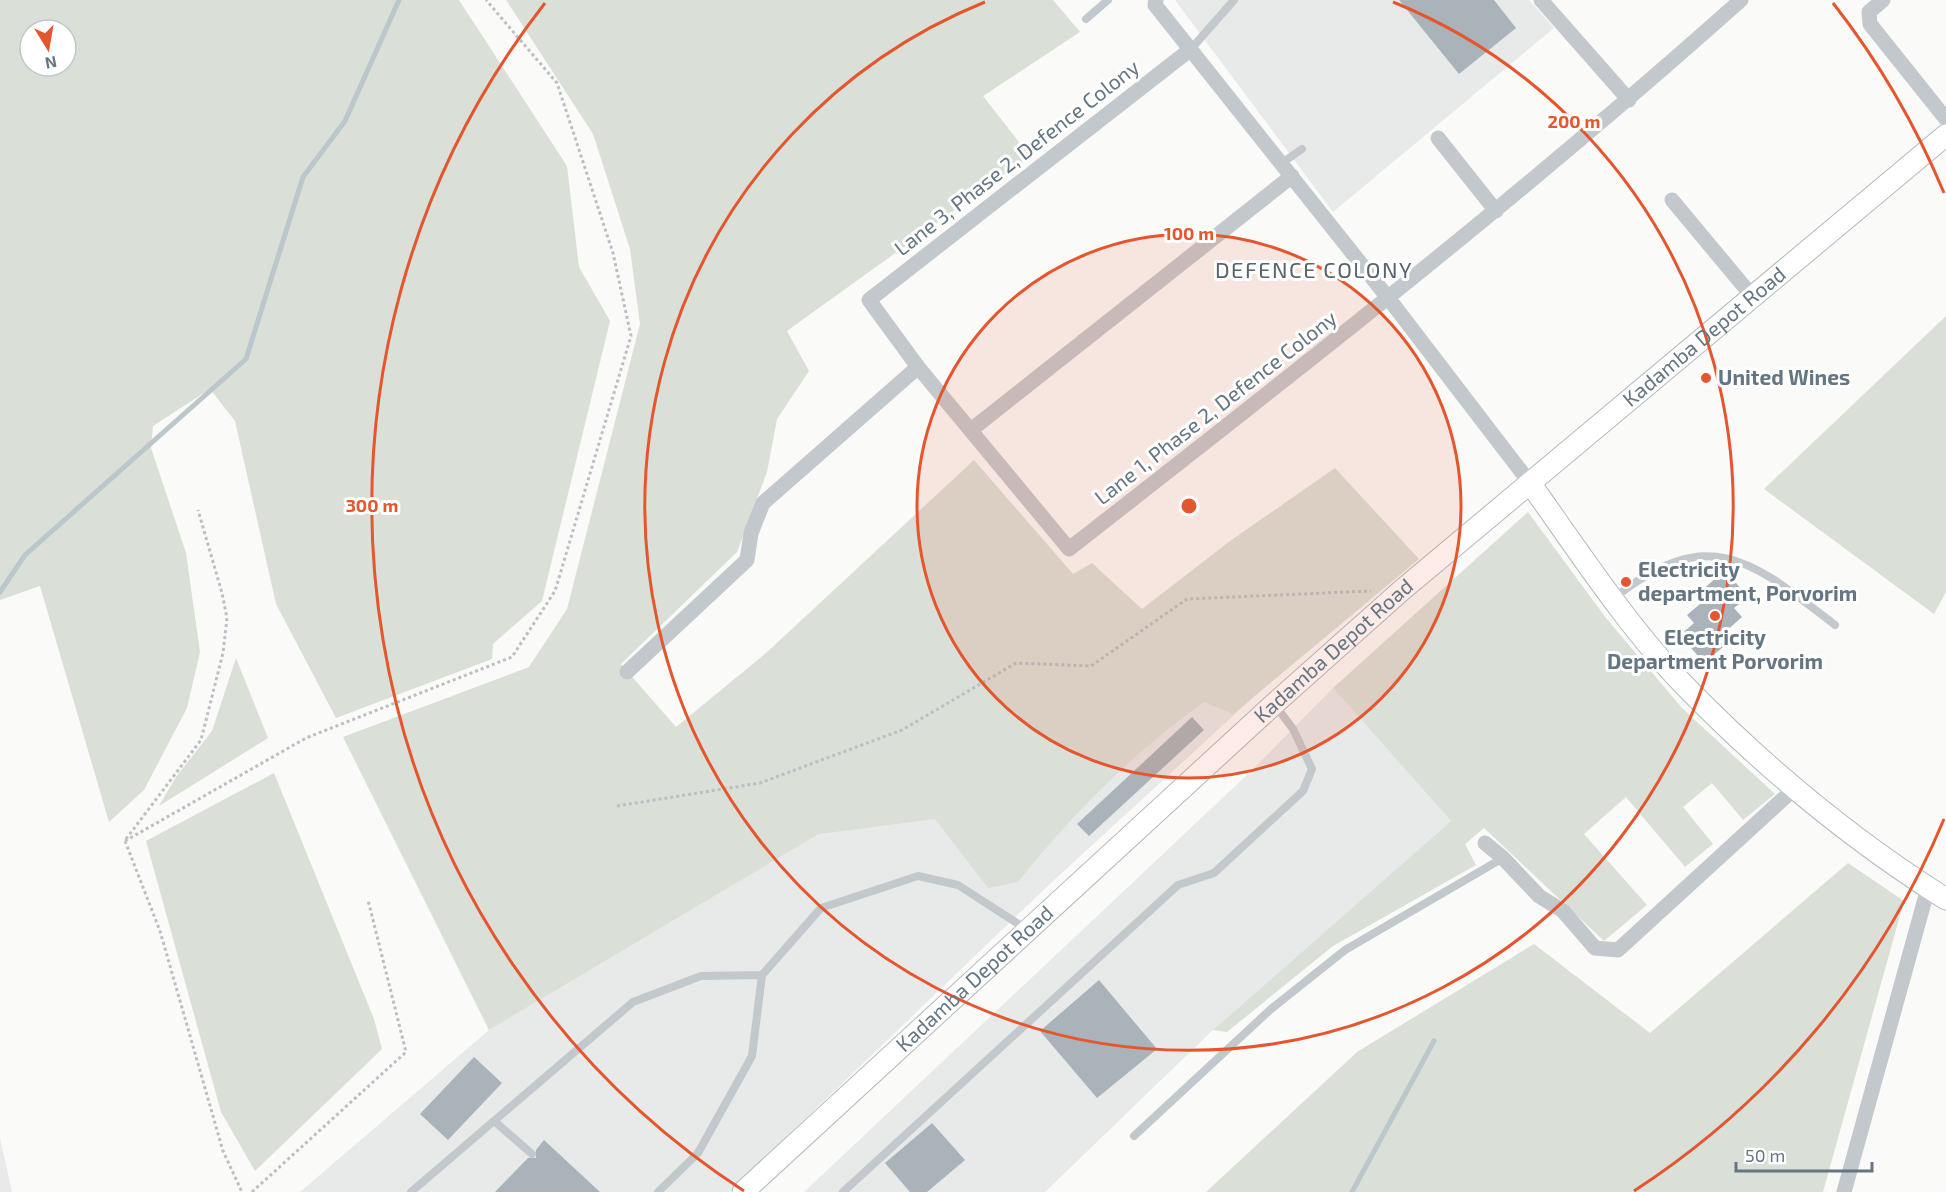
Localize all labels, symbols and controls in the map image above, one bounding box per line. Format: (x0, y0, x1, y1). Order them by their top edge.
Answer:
north arrow (18, 18, 78, 78)
text: N (43, 53, 58, 74)
street label: Lane 3, Phase 2, Defence Colony (889, 54, 1143, 260)
text: 200 m (1548, 110, 1600, 132)
text: 100 m (1164, 222, 1214, 244)
district label: DEFENCE COLONY (1215, 256, 1413, 282)
street label: Kadamba Depot Road (1617, 261, 1790, 411)
street label: Lane 1, Phase 2, Defence Colony (1089, 305, 1341, 509)
place label: United Wines (1718, 364, 1850, 389)
marker: United Wines (1699, 371, 1713, 385)
text: 300 m (346, 494, 398, 516)
centre of rings (1179, 496, 1199, 516)
place label: Electricity department, Porvorim (1638, 556, 1857, 605)
street label: Kadamba Depot Road (1248, 572, 1417, 727)
marker: Electricity department, Porvorim (1619, 575, 1633, 589)
marker: Electricity Department Porvorim (1708, 609, 1722, 623)
place label: Electricity Department Porvorim (1607, 624, 1823, 673)
street label: Kadamba Depot Road (890, 899, 1058, 1056)
scale bar (1736, 1135, 1872, 1173)
text: 50 m (1745, 1144, 1785, 1166)

